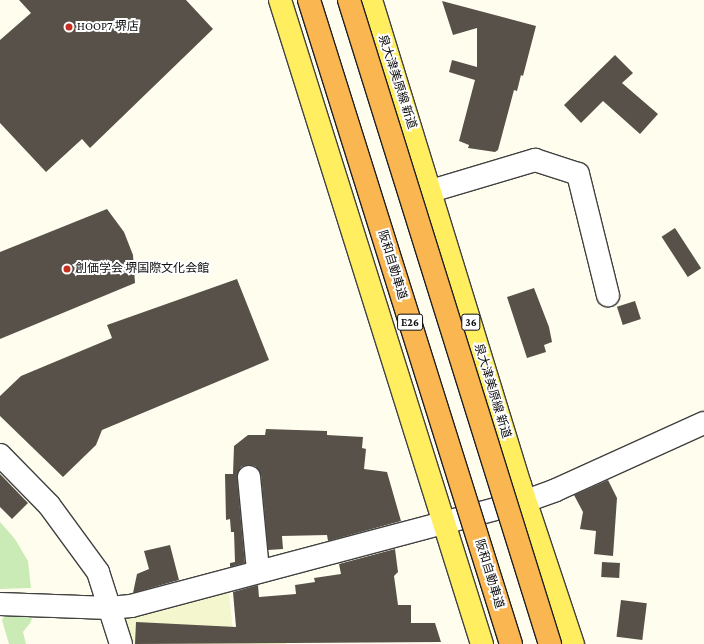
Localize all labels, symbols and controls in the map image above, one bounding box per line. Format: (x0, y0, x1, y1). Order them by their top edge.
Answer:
place label: HOOP7 堺店 (77, 20, 139, 34)
marker: HOOP7 堺店 (64, 22, 74, 32)
street label: 泉大津美原線 新道 (375, 33, 419, 131)
street label: 阪和自動車道 (375, 228, 409, 302)
place label: 創価学会 堺国際文化会館 (75, 262, 209, 276)
marker: 創価学会 堺国際文化会館 (62, 264, 72, 274)
road number: E26 (397, 313, 423, 331)
road number: 36 (461, 313, 481, 331)
street label: 泉大津美原線 新道 (471, 342, 513, 440)
street label: 阪和自動車道 (472, 537, 506, 611)

